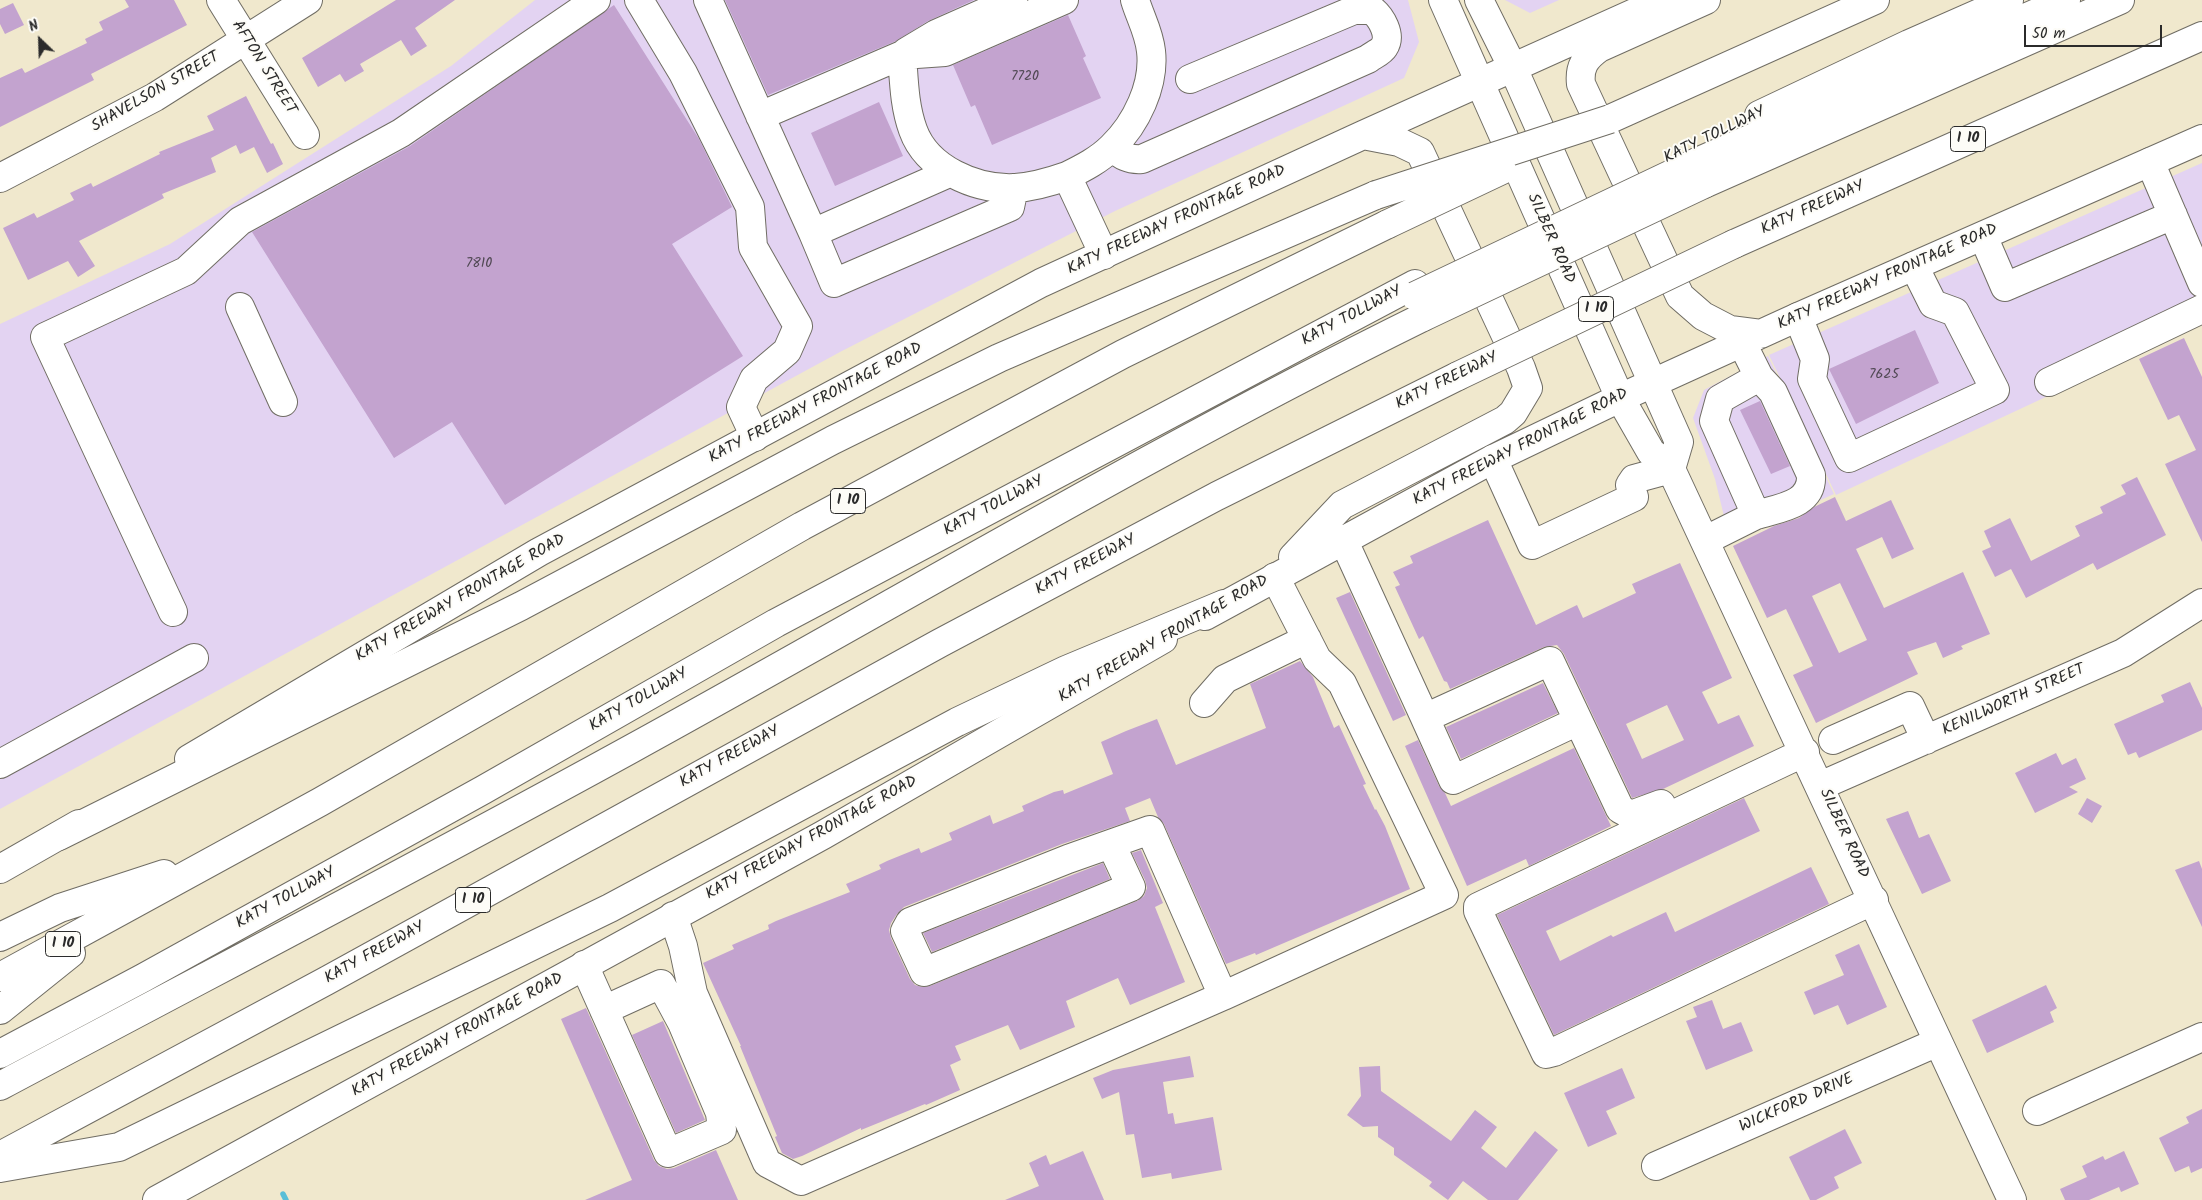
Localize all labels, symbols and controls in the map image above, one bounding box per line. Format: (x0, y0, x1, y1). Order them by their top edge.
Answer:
text: N (25, 14, 42, 38)
north arrow (15, 15, 65, 65)
scale bar (2027, 15, 2164, 47)
street label: AFTON STREET (226, 17, 300, 119)
text: 50 m (2032, 22, 2066, 46)
street label: SHAVELSON STREET (89, 48, 223, 138)
house number: 7720 (1011, 70, 1039, 86)
street label: KATY TOLLWAY (1661, 103, 1769, 169)
road number: I 10 (1950, 126, 1986, 152)
street label: KATY FREEWAY FRONTAGE ROAD (1065, 162, 1289, 280)
street label: KATY FREEWAY (1758, 178, 1868, 240)
street label: SILBER ROAD (1522, 191, 1578, 287)
street label: KATY FREEWAY FRONTAGE ROAD (1775, 221, 2001, 335)
house number: 7810 (466, 257, 492, 273)
street label: KATY TOLLWAY (1299, 283, 1405, 351)
road number: I 10 (1578, 296, 1614, 322)
street label: KATY FREEWAY FRONTAGE ROAD (706, 339, 926, 469)
street label: KATY FREEWAY (1393, 349, 1501, 415)
house number: 7625 (1869, 368, 1899, 384)
street label: KATY FREEWAY FRONTAGE ROAD (1410, 385, 1632, 511)
street label: KATY TOLLWAY (941, 473, 1047, 541)
road number: I 10 (830, 488, 866, 514)
street label: KATY FREEWAY FRONTAGE ROAD (353, 531, 569, 667)
street label: KATY FREEWAY (1032, 531, 1140, 601)
street label: KATY FREEWAY FRONTAGE ROAD (1056, 572, 1272, 708)
street label: KENILWORTH STREET (1940, 661, 2088, 741)
street label: KATY TOLLWAY (586, 665, 692, 737)
street label: KATY FREEWAY (677, 723, 783, 793)
street label: KATY FREEWAY FRONTAGE ROAD (703, 773, 921, 905)
street label: SILBER ROAD (1814, 786, 1872, 882)
street label: KATY TOLLWAY (233, 864, 339, 934)
road number: I 10 (456, 888, 490, 912)
street label: KATY FREEWAY (322, 919, 428, 989)
road number: I 10 (46, 932, 80, 956)
street label: KATY FREEWAY FRONTAGE ROAD (349, 970, 567, 1102)
street label: WICKFORD DRIVE (1737, 1070, 1857, 1138)

